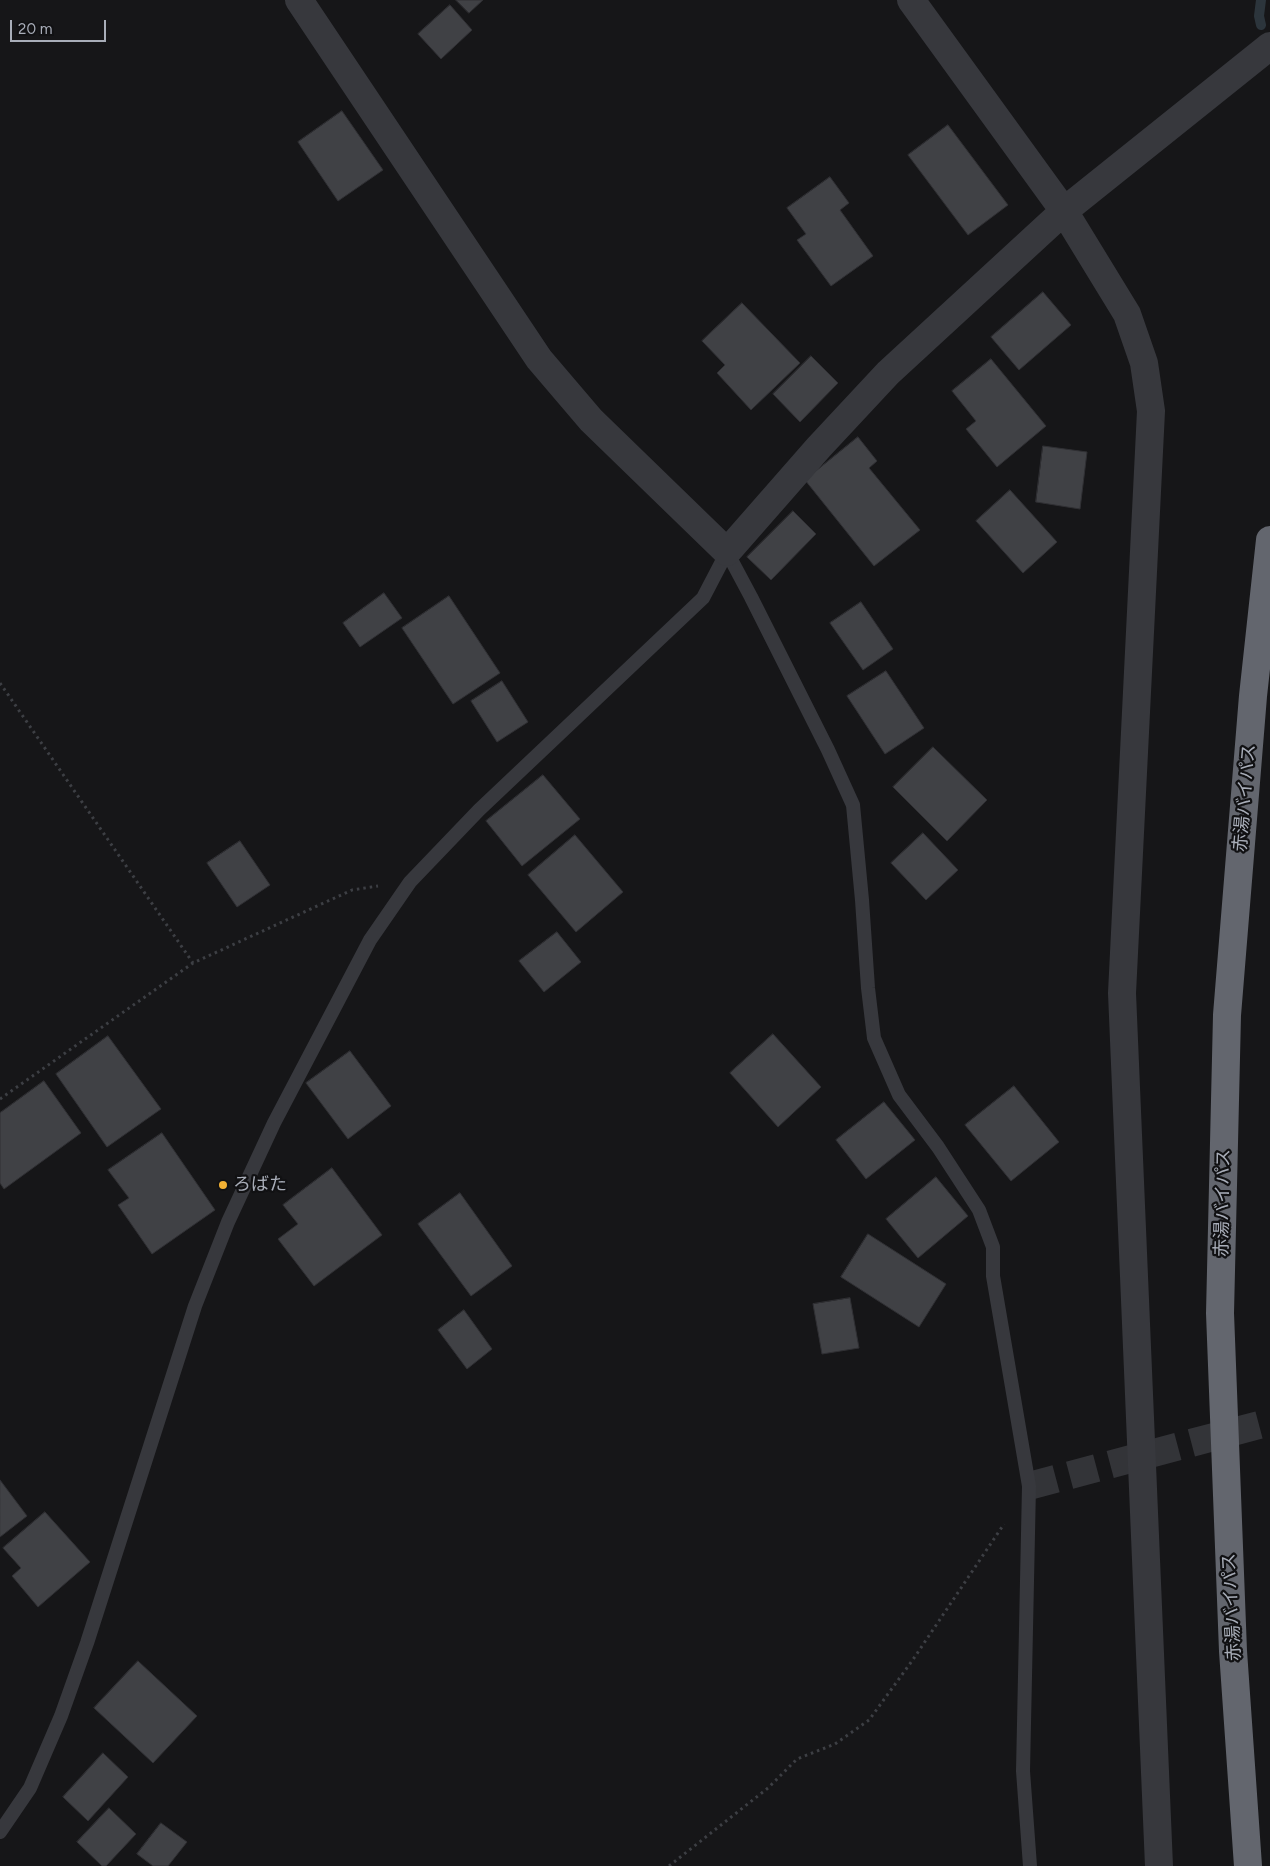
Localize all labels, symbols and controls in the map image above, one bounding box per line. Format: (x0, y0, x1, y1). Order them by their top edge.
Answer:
scale bar (12, 10, 109, 42)
text: 20 m (18, 20, 52, 38)
street label: 赤湯バイパス (1230, 743, 1260, 853)
street label: 赤湯バイパス (1211, 1149, 1235, 1257)
place label: ろばた (233, 1174, 287, 1196)
marker: ろばた (217, 1179, 229, 1191)
street label: 赤湯バイパス (1218, 1553, 1246, 1661)

